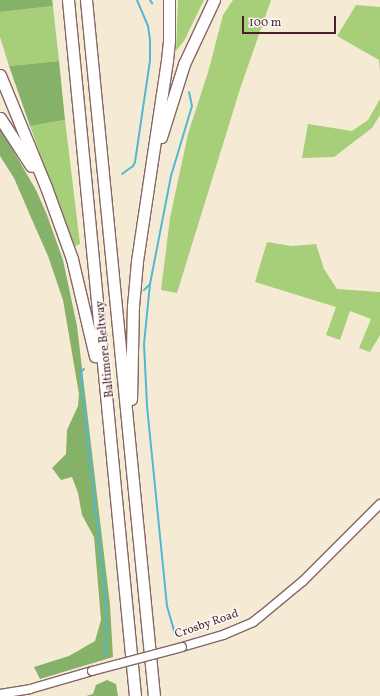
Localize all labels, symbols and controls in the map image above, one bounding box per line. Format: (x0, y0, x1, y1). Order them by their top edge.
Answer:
scale bar (244, 8, 338, 34)
text: 100 m (249, 15, 281, 31)
street label: Baltimore Beltway (94, 300, 118, 398)
street label: Crosby Road (173, 607, 241, 643)

